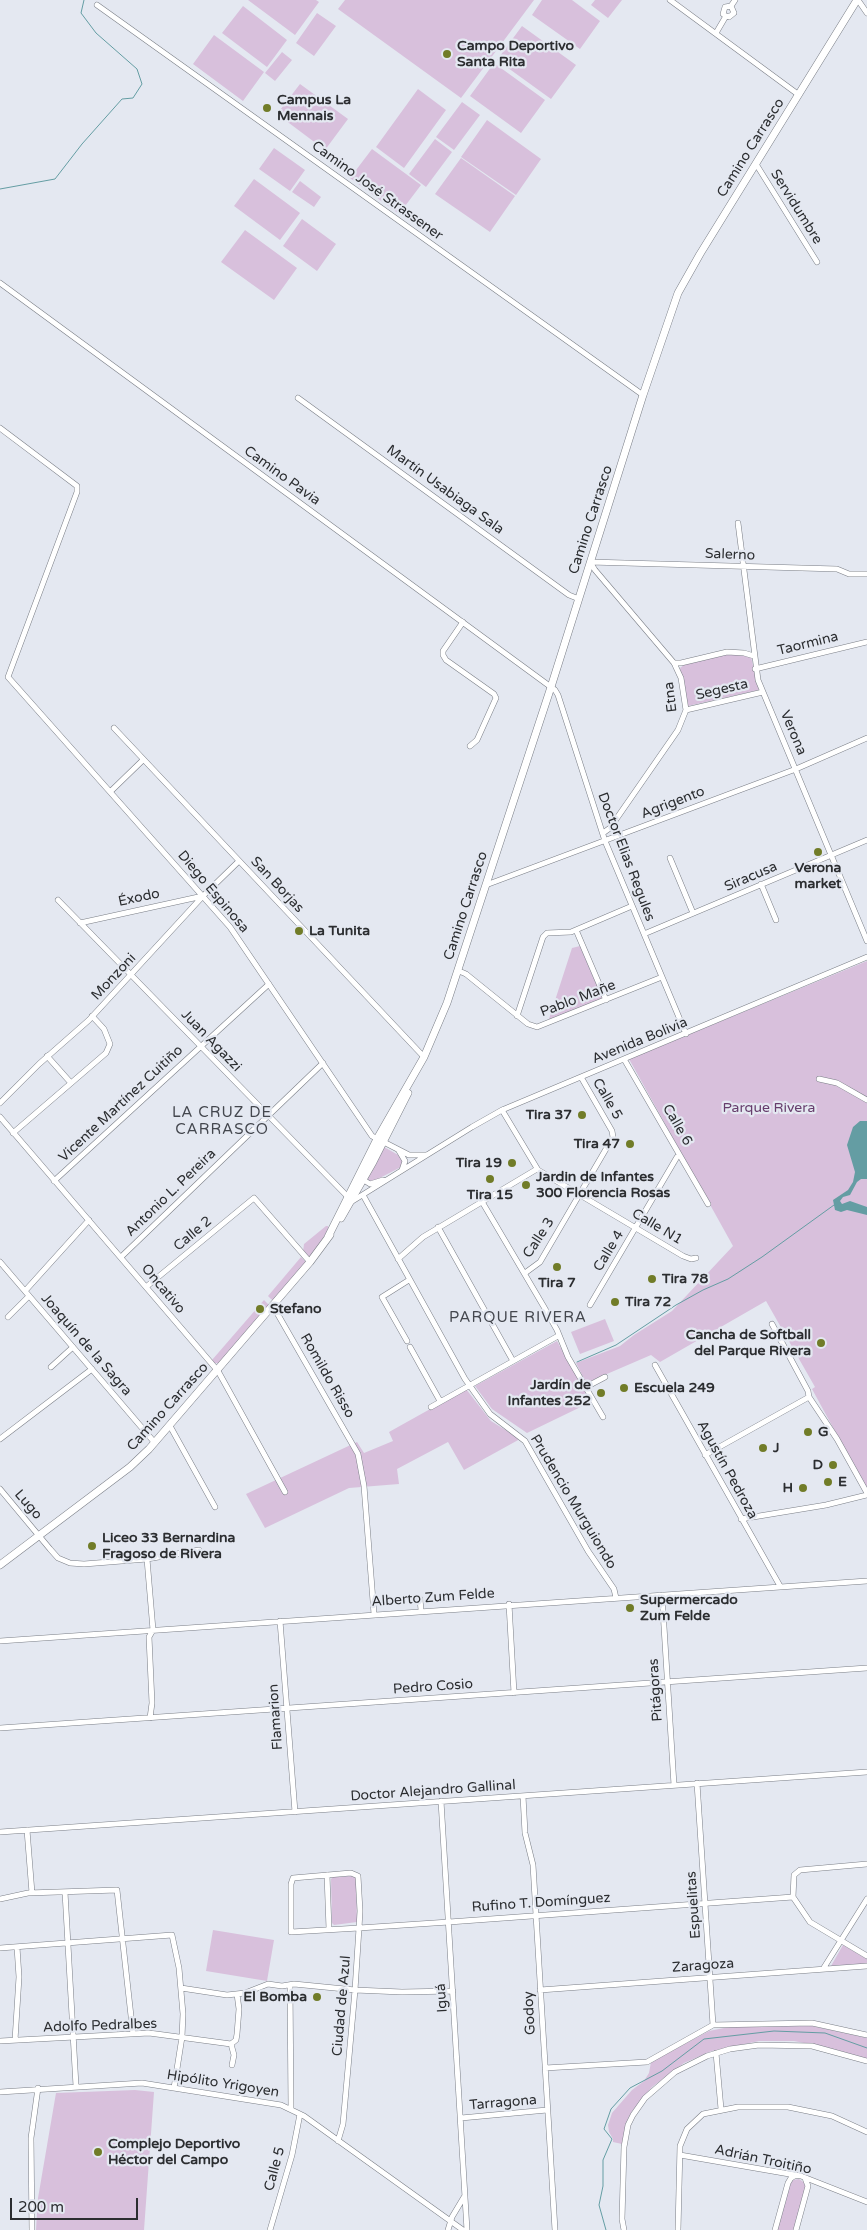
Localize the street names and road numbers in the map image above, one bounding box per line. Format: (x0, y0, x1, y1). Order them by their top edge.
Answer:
street label: Camino Carrasco (714, 95, 788, 201)
street label: Camino José Strassener (308, 138, 446, 244)
street label: Servidumbre (766, 167, 826, 247)
street label: Martín Usabiaga Sala (383, 442, 507, 538)
street label: Camino Pavia (241, 443, 323, 509)
street label: Camino Carrasco (565, 463, 617, 577)
street label: Salerno (705, 546, 755, 564)
street label: Taormina (776, 628, 840, 660)
street label: Segesta (694, 676, 750, 704)
street label: Etna (661, 681, 681, 713)
street label: Verona (776, 708, 810, 758)
street label: Agrigento (639, 783, 707, 823)
street label: Doctor Elias Regules (594, 790, 658, 924)
street label: Diego Espinosa (174, 847, 252, 937)
street label: Camino Carrasco (440, 849, 492, 963)
street label: San Borjas (247, 854, 307, 916)
street label: Siracusa (722, 858, 780, 896)
street label: Éxodo (117, 885, 161, 911)
street label: Monzoni (88, 950, 140, 1004)
street label: Pablo Mañe (538, 977, 618, 1021)
street label: Juan Agazzi (177, 1007, 245, 1075)
street label: Avenida Bolivia (590, 1014, 690, 1068)
street label: Vicente Martínez Cuitiño (55, 1042, 187, 1166)
street label: Calle 5 (588, 1075, 626, 1123)
street label: Calle 6 (658, 1101, 696, 1149)
street label: Antonio L. Pereira (122, 1146, 220, 1240)
street label: Calle N1 (629, 1205, 685, 1249)
street label: Calle 2 (170, 1213, 216, 1255)
street label: Calle 3 (520, 1215, 558, 1261)
street label: Calle 4 (590, 1227, 628, 1275)
street label: Oncativo (137, 1261, 189, 1317)
street label: Joaquín de la Sagra (37, 1290, 135, 1400)
street label: Romildo Risso (296, 1331, 358, 1421)
street label: Camino Carrasco (124, 1359, 212, 1455)
street label: Agustín Pedroza (693, 1418, 761, 1522)
street label: Prudencio Murguiondo (526, 1432, 620, 1572)
street label: Lugo (11, 1487, 45, 1523)
street label: Alberto Zum Felde (371, 1585, 495, 1611)
street label: Pitágoras (645, 1658, 667, 1722)
street label: Pedro Cosio (393, 1676, 473, 1698)
street label: Flamarion (265, 1683, 287, 1751)
street label: Doctor Alejandro Gallinal (350, 1777, 516, 1805)
street label: Espuelitas (683, 1871, 705, 1939)
street label: Rufino T. Domínguez (471, 1890, 611, 1916)
street label: Ciudad de Azul (329, 1955, 355, 2057)
street label: Zaragoza (671, 1955, 735, 1977)
street label: Iguá (433, 1983, 451, 2013)
street label: Godoy (520, 1991, 540, 2035)
street label: Adolfo Pedralbes (43, 2016, 157, 2036)
street label: Hipólito Yrigoyen (166, 2067, 280, 2101)
street label: Tarragona (469, 2092, 537, 2114)
street label: Adrián Troitiño (713, 2142, 813, 2178)
street label: Calle 5 (261, 2145, 289, 2193)

